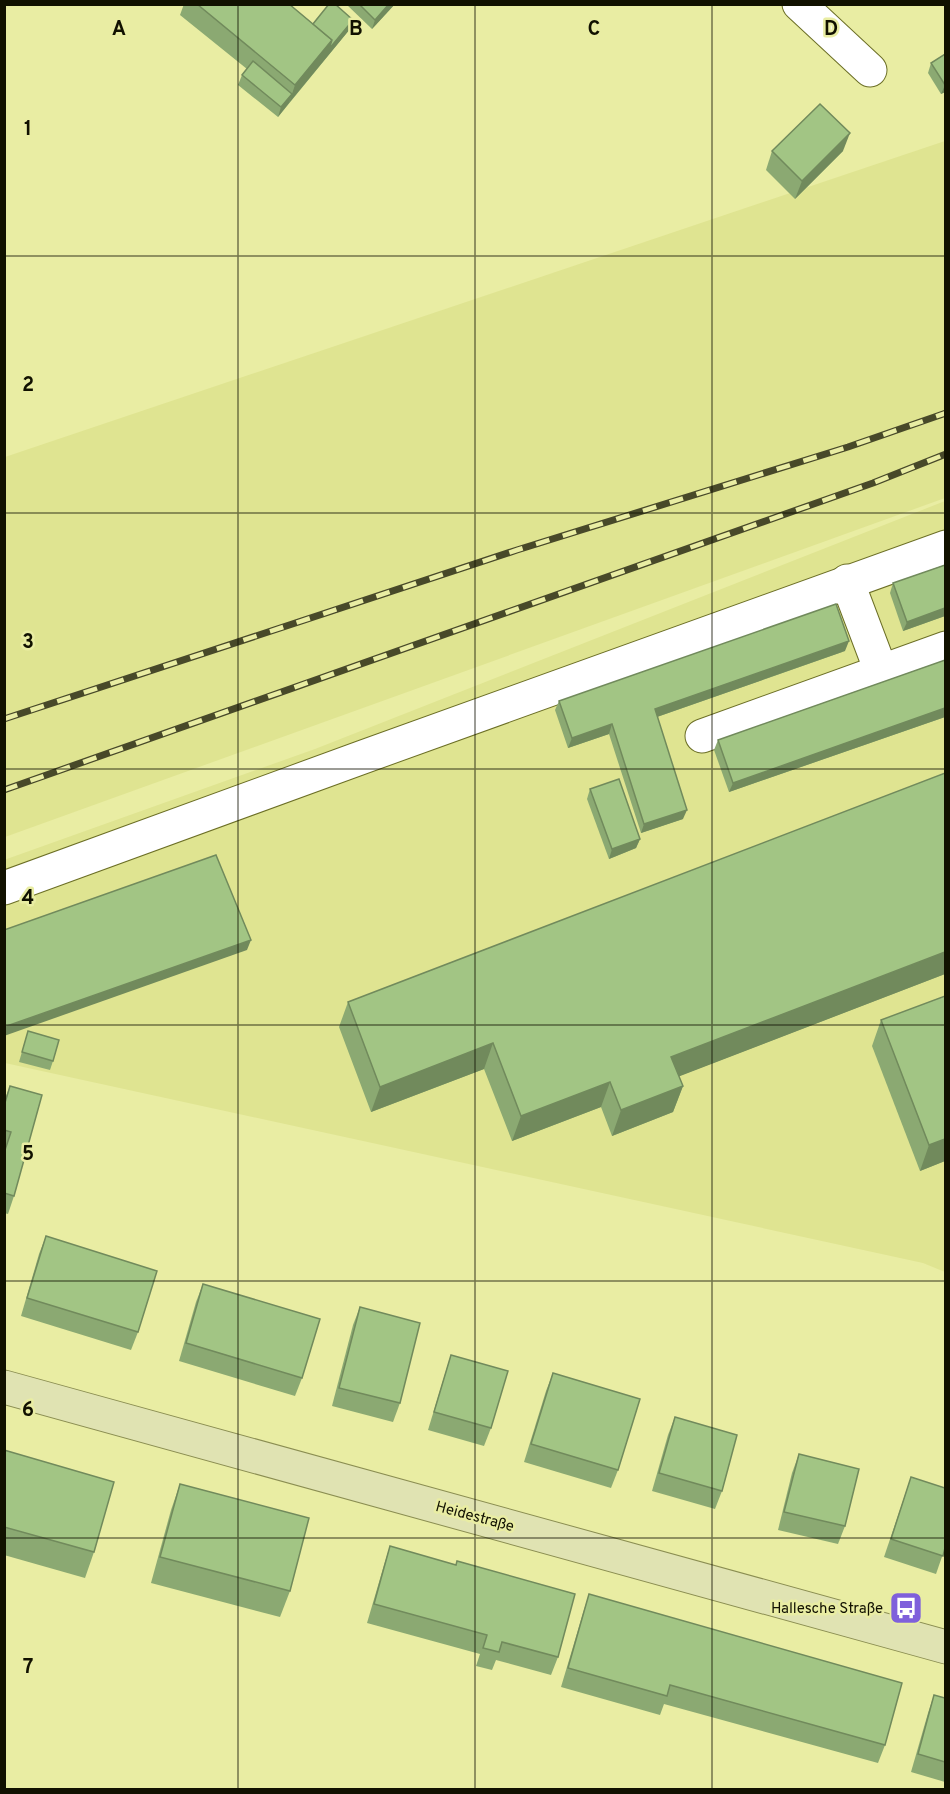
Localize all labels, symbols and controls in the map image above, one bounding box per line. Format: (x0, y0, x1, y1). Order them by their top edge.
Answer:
text: A (112, 17, 126, 43)
text: B (349, 17, 363, 43)
text: C (588, 17, 600, 43)
text: D (824, 17, 838, 43)
text: 1 (24, 117, 32, 143)
text: 2 (22, 373, 34, 399)
text: 3 (22, 630, 34, 656)
text: 4 (22, 886, 34, 912)
text: 5 (22, 1142, 34, 1168)
text: 6 (22, 1398, 34, 1424)
street label: Heidestraße (433, 1498, 516, 1537)
bus stop icon: Hallesche Straße (888, 1590, 924, 1626)
place label: Hallesche Straße (771, 1600, 883, 1619)
text: 7 (23, 1655, 33, 1681)

